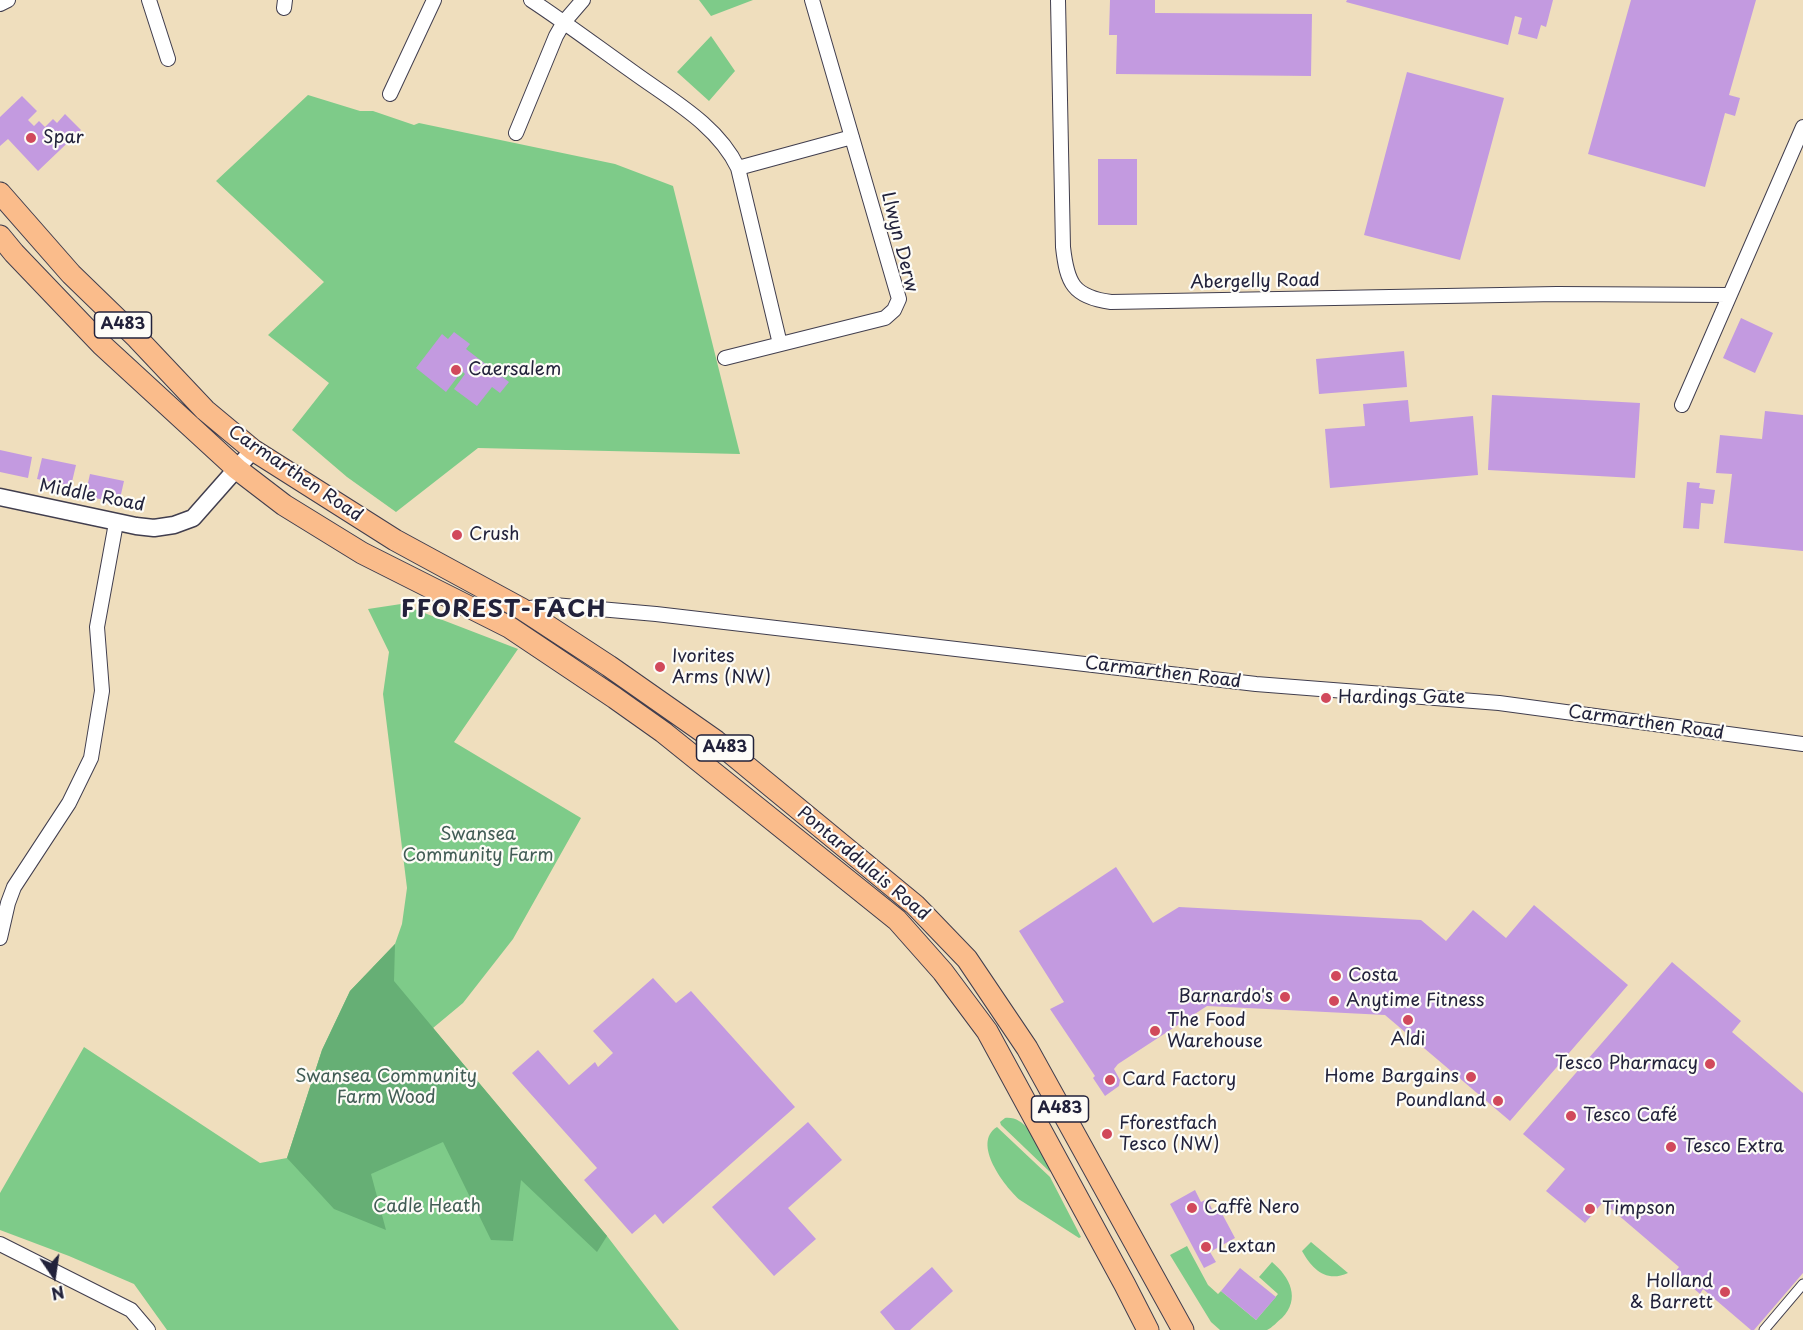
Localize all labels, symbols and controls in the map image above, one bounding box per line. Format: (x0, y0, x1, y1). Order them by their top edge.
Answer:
place label: Spar (43, 127, 84, 149)
marker: Spar (24, 131, 38, 145)
street label: Llwyn Derw (876, 190, 922, 294)
street label: Abergelly Road (1190, 270, 1320, 294)
road number: A483 (94, 312, 152, 338)
place label: Caersalem (468, 359, 561, 381)
marker: Caersalem (449, 363, 463, 377)
street label: Carmarthen Road (224, 421, 366, 527)
street label: Middle Road (37, 475, 147, 517)
place label: Crush (469, 524, 519, 546)
marker: Crush (450, 528, 464, 542)
district label: FFOREST-FACH (401, 596, 607, 624)
place label: Ivorites Arms (NW) (672, 646, 771, 688)
street label: Carmarthen Road (1084, 653, 1242, 693)
marker: Ivorites Arms (NW) (653, 660, 667, 674)
place label: Hardings Gate (1338, 687, 1465, 709)
marker: Hardings Gate (1319, 691, 1333, 705)
street label: Carmarthen Road (1567, 701, 1725, 745)
road number: A483 (696, 735, 754, 761)
street label: Pontarddulais Road (792, 802, 934, 926)
park label: Swansea Community Farm (402, 824, 554, 866)
place label: Costa (1348, 965, 1398, 987)
marker: Costa (1329, 969, 1343, 983)
place label: Barnardo's (1178, 986, 1273, 1008)
marker: Barnardo's (1278, 990, 1292, 1004)
place label: Anytime Fitness (1346, 990, 1485, 1012)
marker: Anytime Fitness (1327, 994, 1341, 1008)
place label: The Food Warehouse (1167, 1010, 1263, 1052)
marker: Aldi (1401, 1013, 1415, 1027)
marker: The Food Warehouse (1148, 1024, 1162, 1038)
place label: Aldi (1390, 1029, 1426, 1051)
place label: Tesco Pharmacy (1555, 1053, 1698, 1075)
marker: Tesco Pharmacy (1703, 1057, 1717, 1071)
park label: Swansea Community Farm Wood (295, 1066, 477, 1108)
place label: Home Bargains (1325, 1066, 1459, 1088)
place label: Card Factory (1122, 1069, 1236, 1091)
marker: Home Bargains (1464, 1070, 1478, 1084)
marker: Card Factory (1103, 1073, 1117, 1087)
place label: Poundland (1396, 1090, 1486, 1112)
marker: Poundland (1491, 1094, 1505, 1108)
road number: A483 (1032, 1096, 1088, 1122)
place label: Tesco Café (1583, 1105, 1677, 1127)
marker: Tesco Café (1564, 1109, 1578, 1123)
place label: Fforestfach Tesco (NW) (1119, 1113, 1219, 1156)
marker: Fforestfach Tesco (NW) (1100, 1127, 1114, 1141)
place label: Tesco Extra (1683, 1136, 1784, 1158)
marker: Tesco Extra (1664, 1140, 1678, 1154)
park label: Cadle Heath (373, 1196, 481, 1218)
place label: Caffè Nero (1204, 1197, 1300, 1219)
place label: Timpson (1602, 1198, 1675, 1220)
marker: Caffè Nero (1185, 1201, 1199, 1215)
marker: Timpson (1583, 1202, 1597, 1216)
place label: Lextan (1218, 1236, 1276, 1258)
marker: Lextan (1199, 1240, 1213, 1254)
north arrow (24, 1246, 84, 1306)
place label: Holland & Barrett (1630, 1271, 1713, 1314)
text: N (49, 1280, 67, 1307)
marker: Holland & Barrett (1718, 1285, 1732, 1299)

